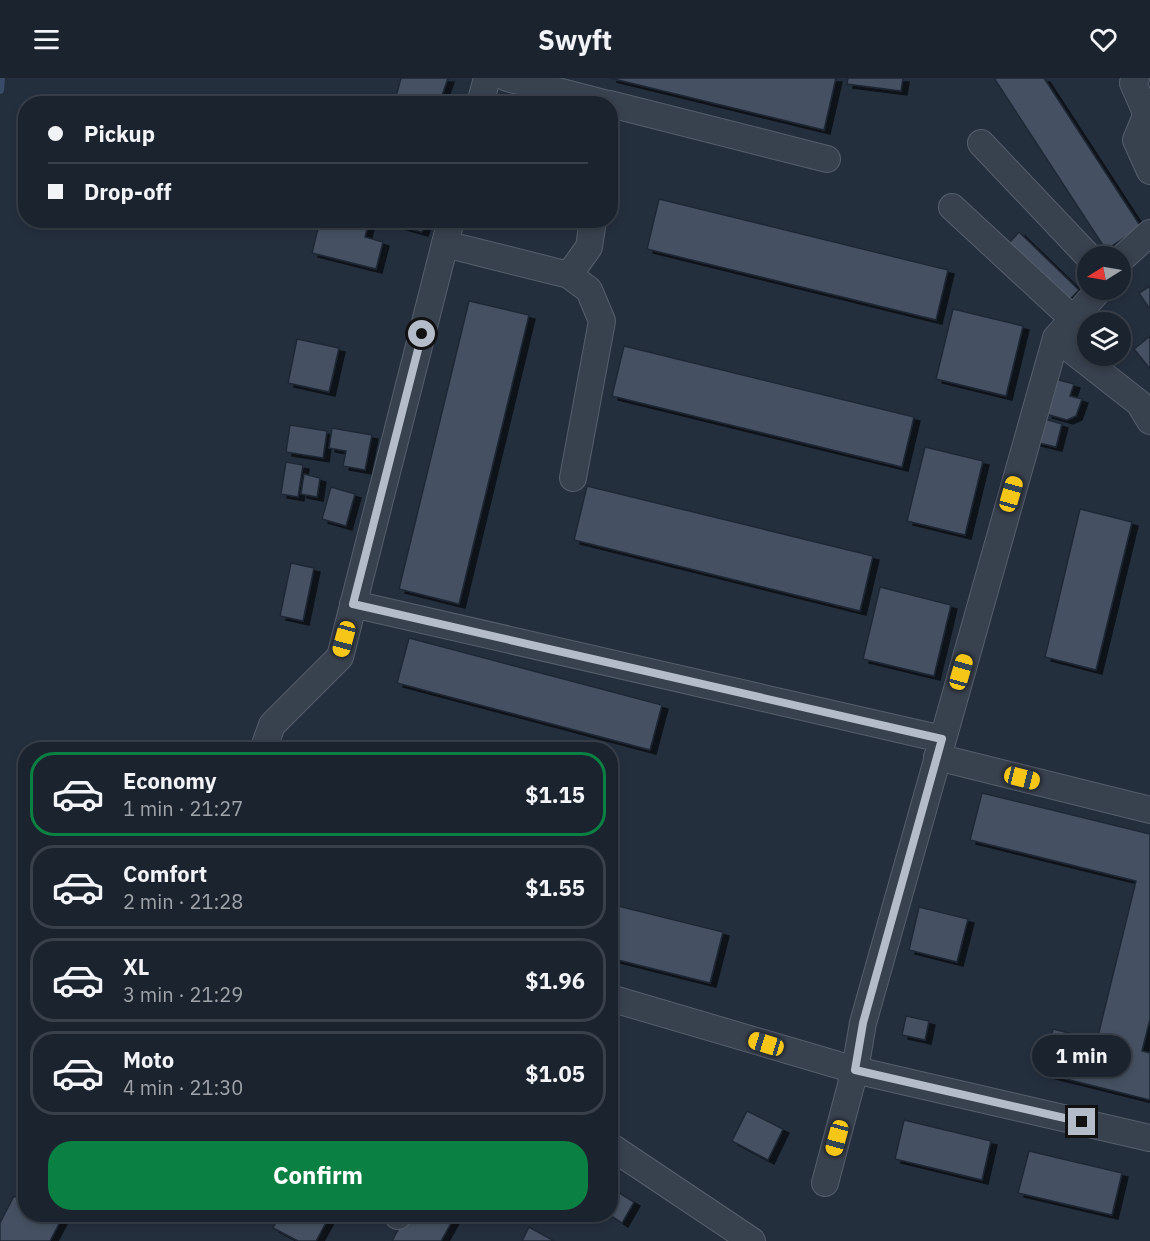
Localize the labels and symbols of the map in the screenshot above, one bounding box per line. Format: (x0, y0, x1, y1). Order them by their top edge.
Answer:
north arrow (1077, 246, 1131, 300)
route start (408, 320, 435, 347)
car (997, 474, 1025, 514)
car (331, 619, 357, 659)
car (947, 652, 975, 692)
car (1002, 765, 1042, 791)
car (746, 1030, 786, 1058)
callout: 1 min (1032, 1035, 1132, 1077)
route end (1068, 1108, 1095, 1135)
car (824, 1118, 850, 1158)

